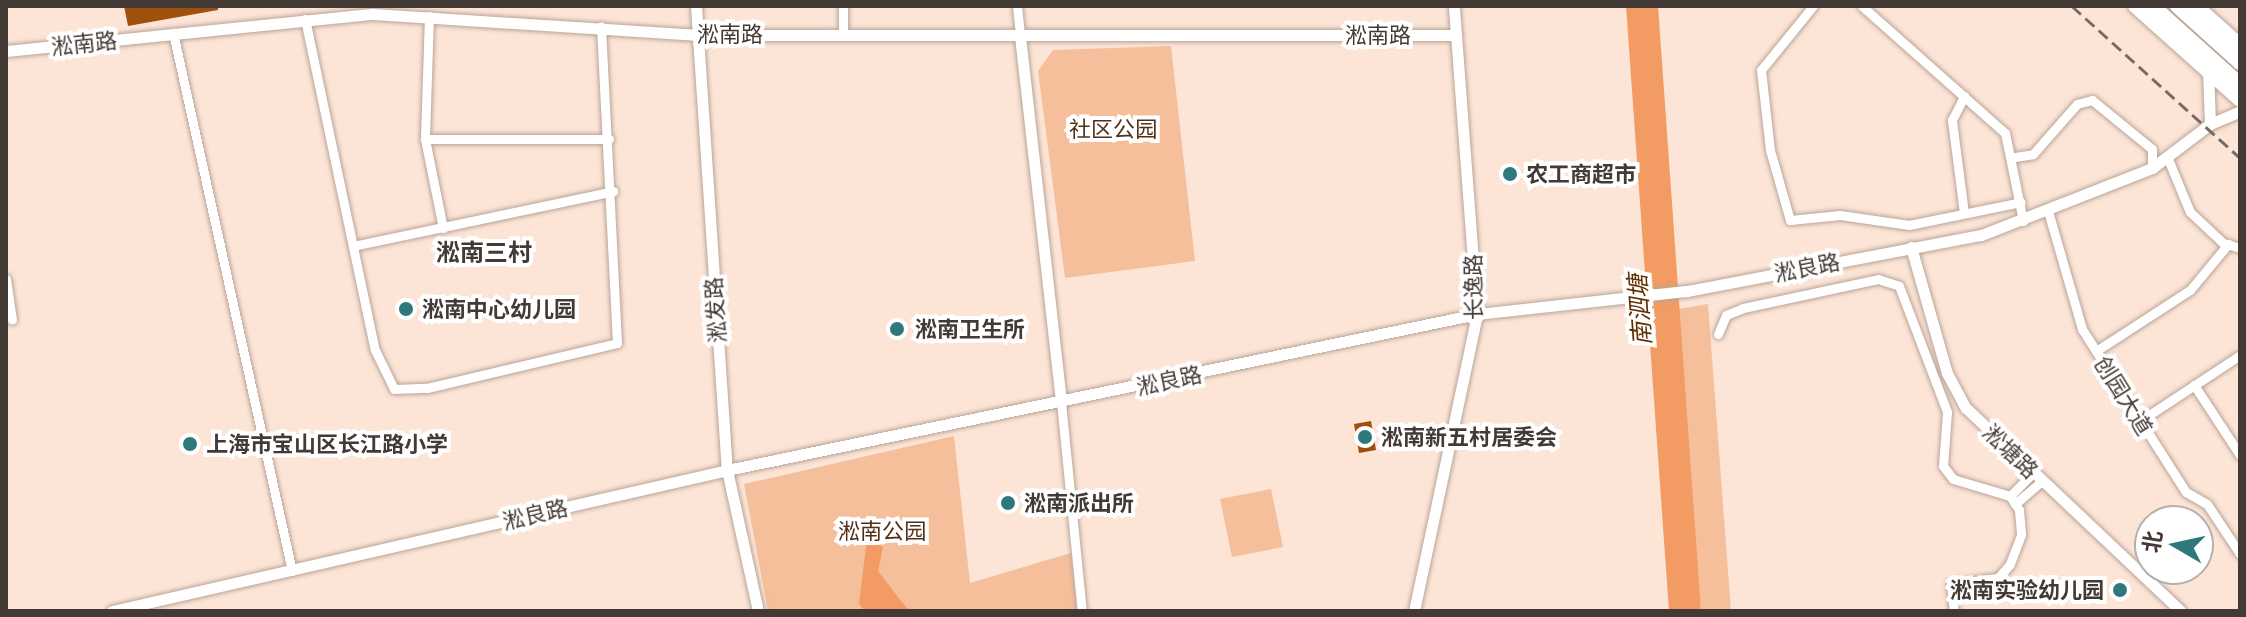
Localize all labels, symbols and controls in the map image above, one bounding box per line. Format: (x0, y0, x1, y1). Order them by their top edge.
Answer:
street label: 淞南路 (697, 21, 763, 47)
street label: 淞南路 (1345, 22, 1411, 48)
street label: 淞南路 (50, 26, 118, 60)
park label: 社区公园 (1069, 116, 1157, 142)
place label: 农工商超市 (1526, 161, 1636, 187)
marker: 农工商超市 (1501, 165, 1519, 183)
district label: 淞南三村 (436, 239, 532, 267)
street label: 淞良路 (1772, 248, 1842, 286)
street label: 长逸路 (1459, 254, 1487, 320)
water label: 南泗塘 (1623, 273, 1657, 347)
street label: 淞发路 (700, 276, 730, 344)
place label: 淞南中心幼儿园 (422, 296, 576, 322)
marker: 淞南中心幼儿园 (397, 300, 415, 318)
place label: 淞南卫生所 (915, 316, 1025, 342)
marker: 淞南卫生所 (886, 318, 908, 340)
street label: 创园大道 (2089, 351, 2159, 439)
street label: 淞良路 (1134, 360, 1204, 400)
street label: 淞塘路 (1978, 419, 2044, 483)
place label: 淞南新五村居委会 (1381, 424, 1557, 450)
marker: 淞南新五村居委会 (1356, 428, 1374, 446)
place label: 上海市宝山区长江路小学 (206, 431, 448, 457)
marker: 上海市宝山区长江路小学 (181, 435, 199, 453)
place label: 淞南派出所 (1024, 490, 1134, 516)
street label: 淞良路 (500, 494, 570, 534)
marker: 淞南派出所 (999, 494, 1017, 512)
north arrow (2134, 505, 2214, 585)
park label: 淞南公园 (838, 518, 926, 544)
text: 北 (2136, 528, 2168, 555)
place label: 淞南实验幼儿园 (1950, 577, 2104, 603)
marker: 淞南实验幼儿园 (2111, 581, 2129, 599)

